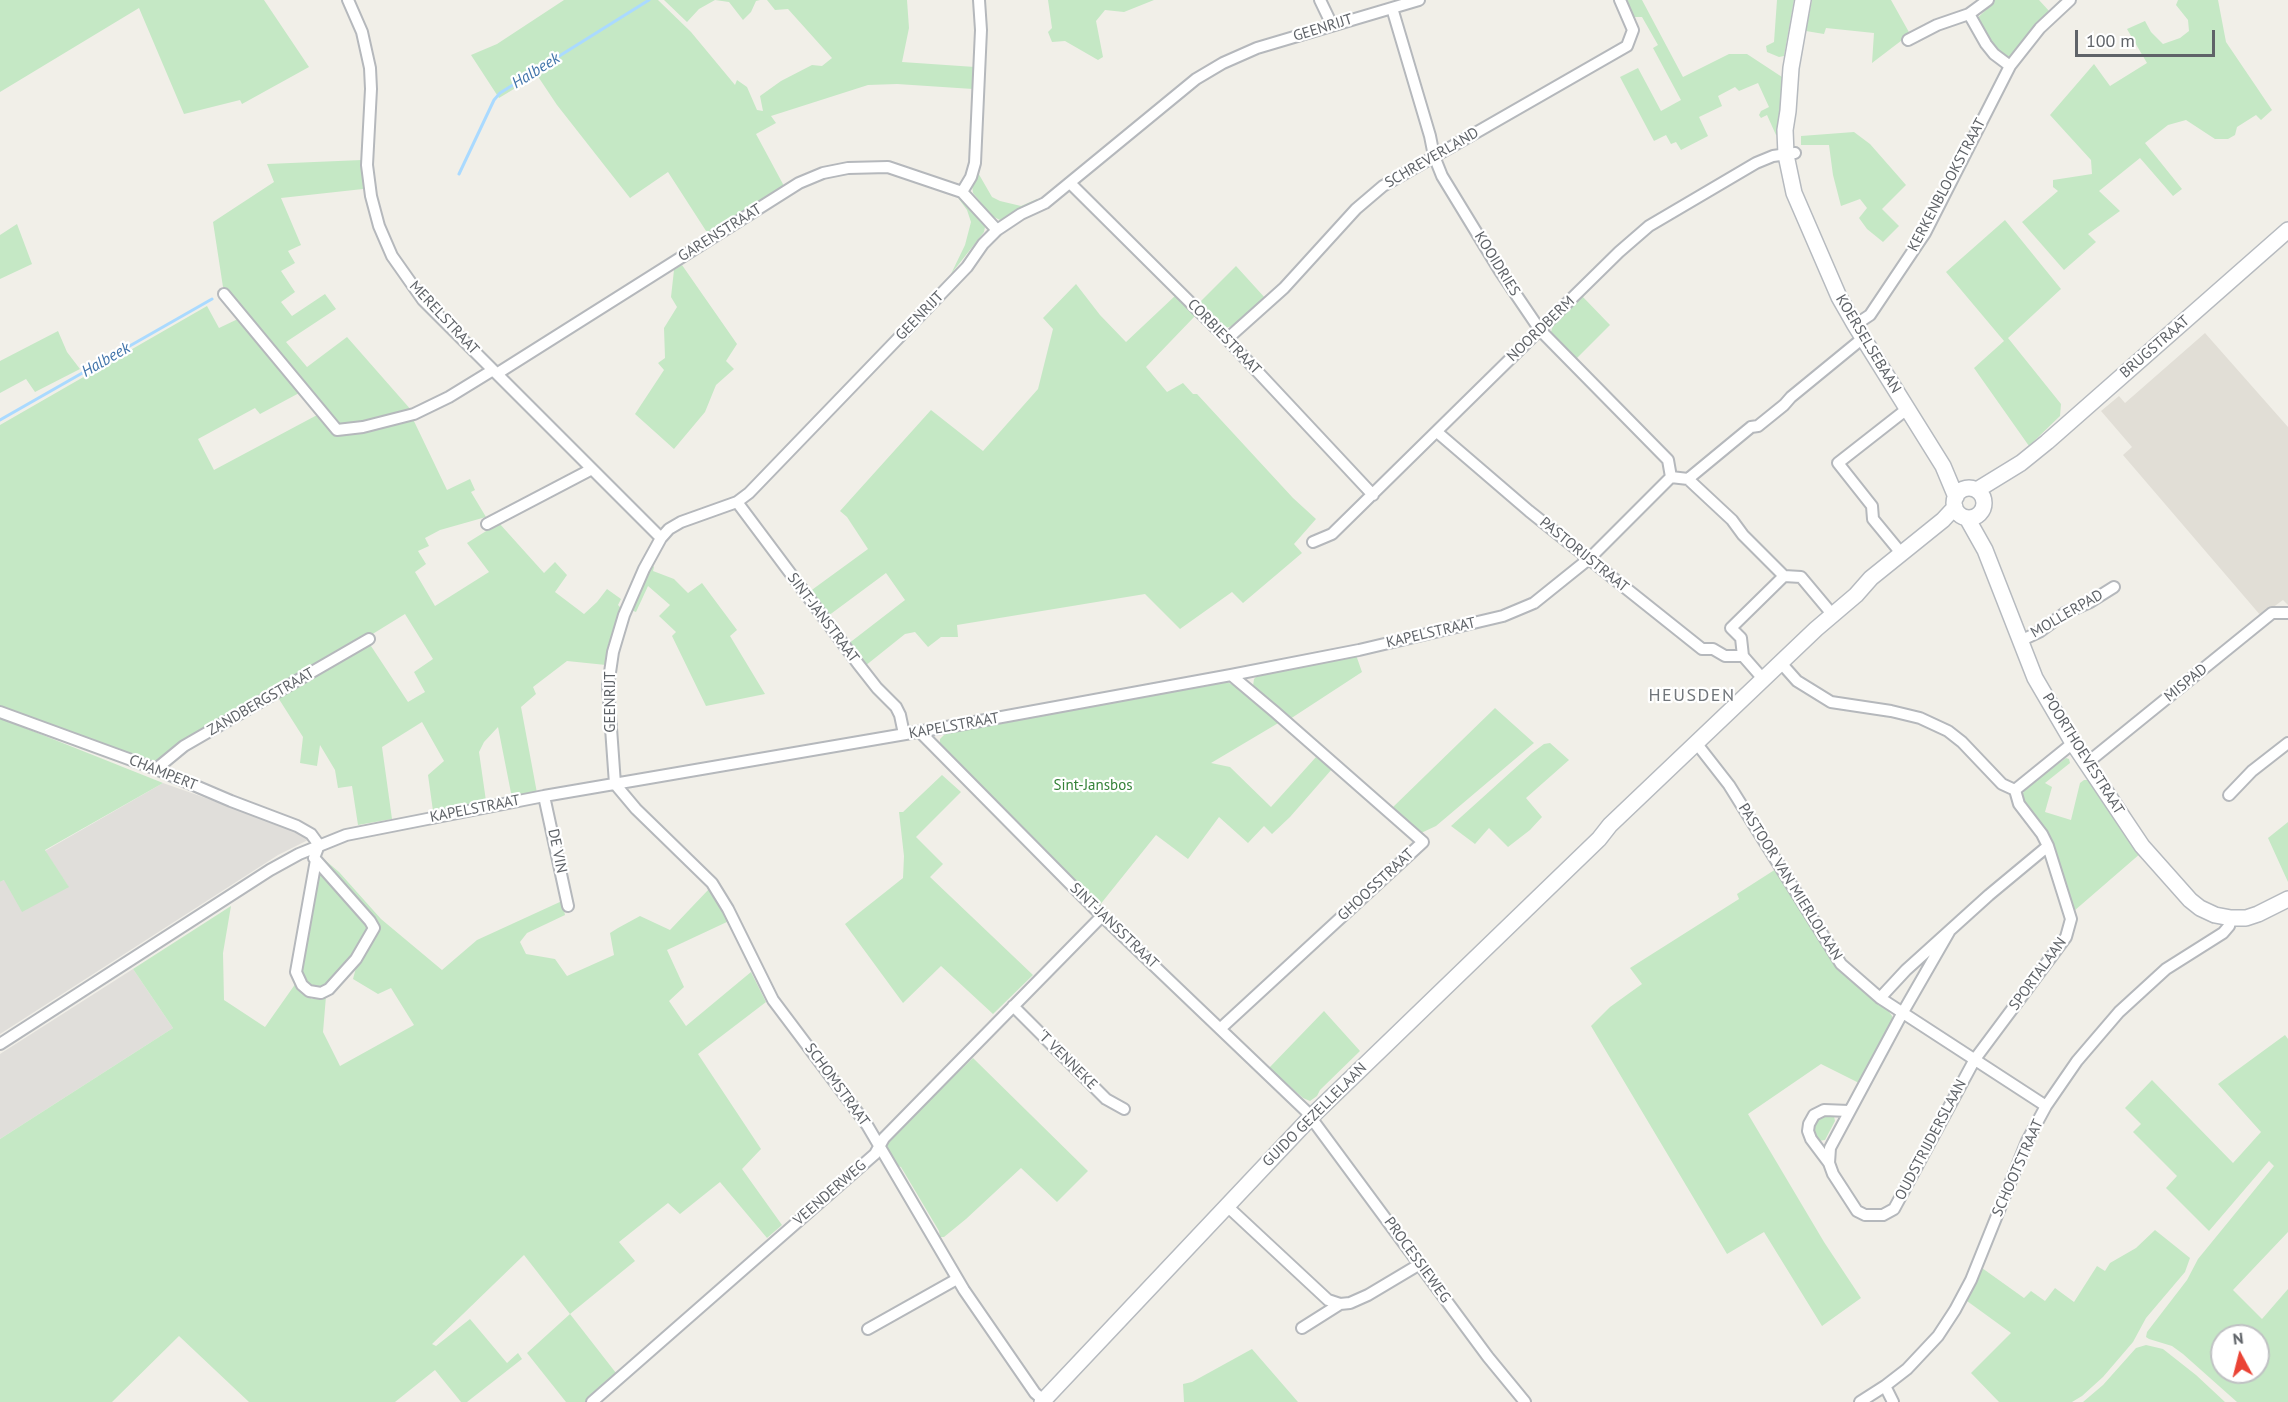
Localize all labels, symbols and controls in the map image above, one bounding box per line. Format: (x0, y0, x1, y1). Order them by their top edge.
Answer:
street label: GEENRIJT (1291, 10, 1355, 46)
scale bar (2078, 18, 2218, 56)
text: 100 m (2086, 29, 2135, 52)
water label: Halbeek (509, 49, 563, 93)
street label: KERKENBLOOKSTRAAT (1904, 115, 1990, 255)
street label: SCHREVERLAND (1382, 124, 1482, 192)
street label: GARENSTRAAT (675, 200, 765, 266)
street label: KOOIDRIES (1470, 229, 1524, 299)
street label: MERELSTRAAT (405, 277, 483, 359)
street label: GEENRIJT (892, 288, 948, 344)
street label: KOERSELSEBAAN (1831, 291, 1905, 397)
street label: NOORDBERM (1503, 292, 1579, 366)
street label: CORBIESTRAAT (1183, 295, 1265, 379)
street label: BRUGSTRAAT (2117, 312, 2193, 382)
water label: Halbeek (78, 339, 134, 381)
street label: PASTORIJSTRAAT (1536, 514, 1632, 596)
street label: SINT-JANSTRAAT (783, 570, 863, 666)
street label: MOLLERPAD (2028, 586, 2106, 642)
street label: KAPELSTRAAT (1384, 614, 1478, 652)
street label: MISPAD (2161, 660, 2211, 706)
street label: ZANDBERGSTRAAT (204, 664, 318, 740)
street label: GEENRIJT (602, 671, 620, 733)
district label: HEUSDEN (1648, 685, 1736, 707)
street label: POORTHOEVESTRAAT (2038, 690, 2128, 818)
street label: KAPELSTRAAT (907, 709, 1001, 743)
street label: CHAMPERT (126, 751, 200, 795)
park label: Sint-Jansbos (1054, 777, 1132, 795)
street label: KAPELSTRAAT (428, 791, 522, 827)
street label: PASTOOR VAN MIERLOLAAN (1734, 800, 1846, 964)
street label: DE VIN (544, 827, 570, 875)
street label: GHOOSSTRAAT (1334, 845, 1418, 925)
street label: SINT-JANSSTRAAT (1066, 879, 1162, 973)
street label: SPORTALAAN (2005, 934, 2071, 1014)
street label: 'T VENNEKE (1033, 1026, 1101, 1094)
street label: SCHOMSTRAAT (801, 1040, 873, 1130)
street label: GUIDO GEZELLELAAN (1259, 1059, 1371, 1171)
street label: OUDSTRIJDERSLAAN (1892, 1077, 1970, 1203)
street label: SCHOOTSTRAAT (1989, 1117, 2047, 1219)
street label: VEENDERWEG (790, 1157, 870, 1229)
street label: PROCESSIEWEG (1380, 1214, 1454, 1306)
north arrow (2210, 1324, 2270, 1384)
text: N (2232, 1328, 2244, 1349)

